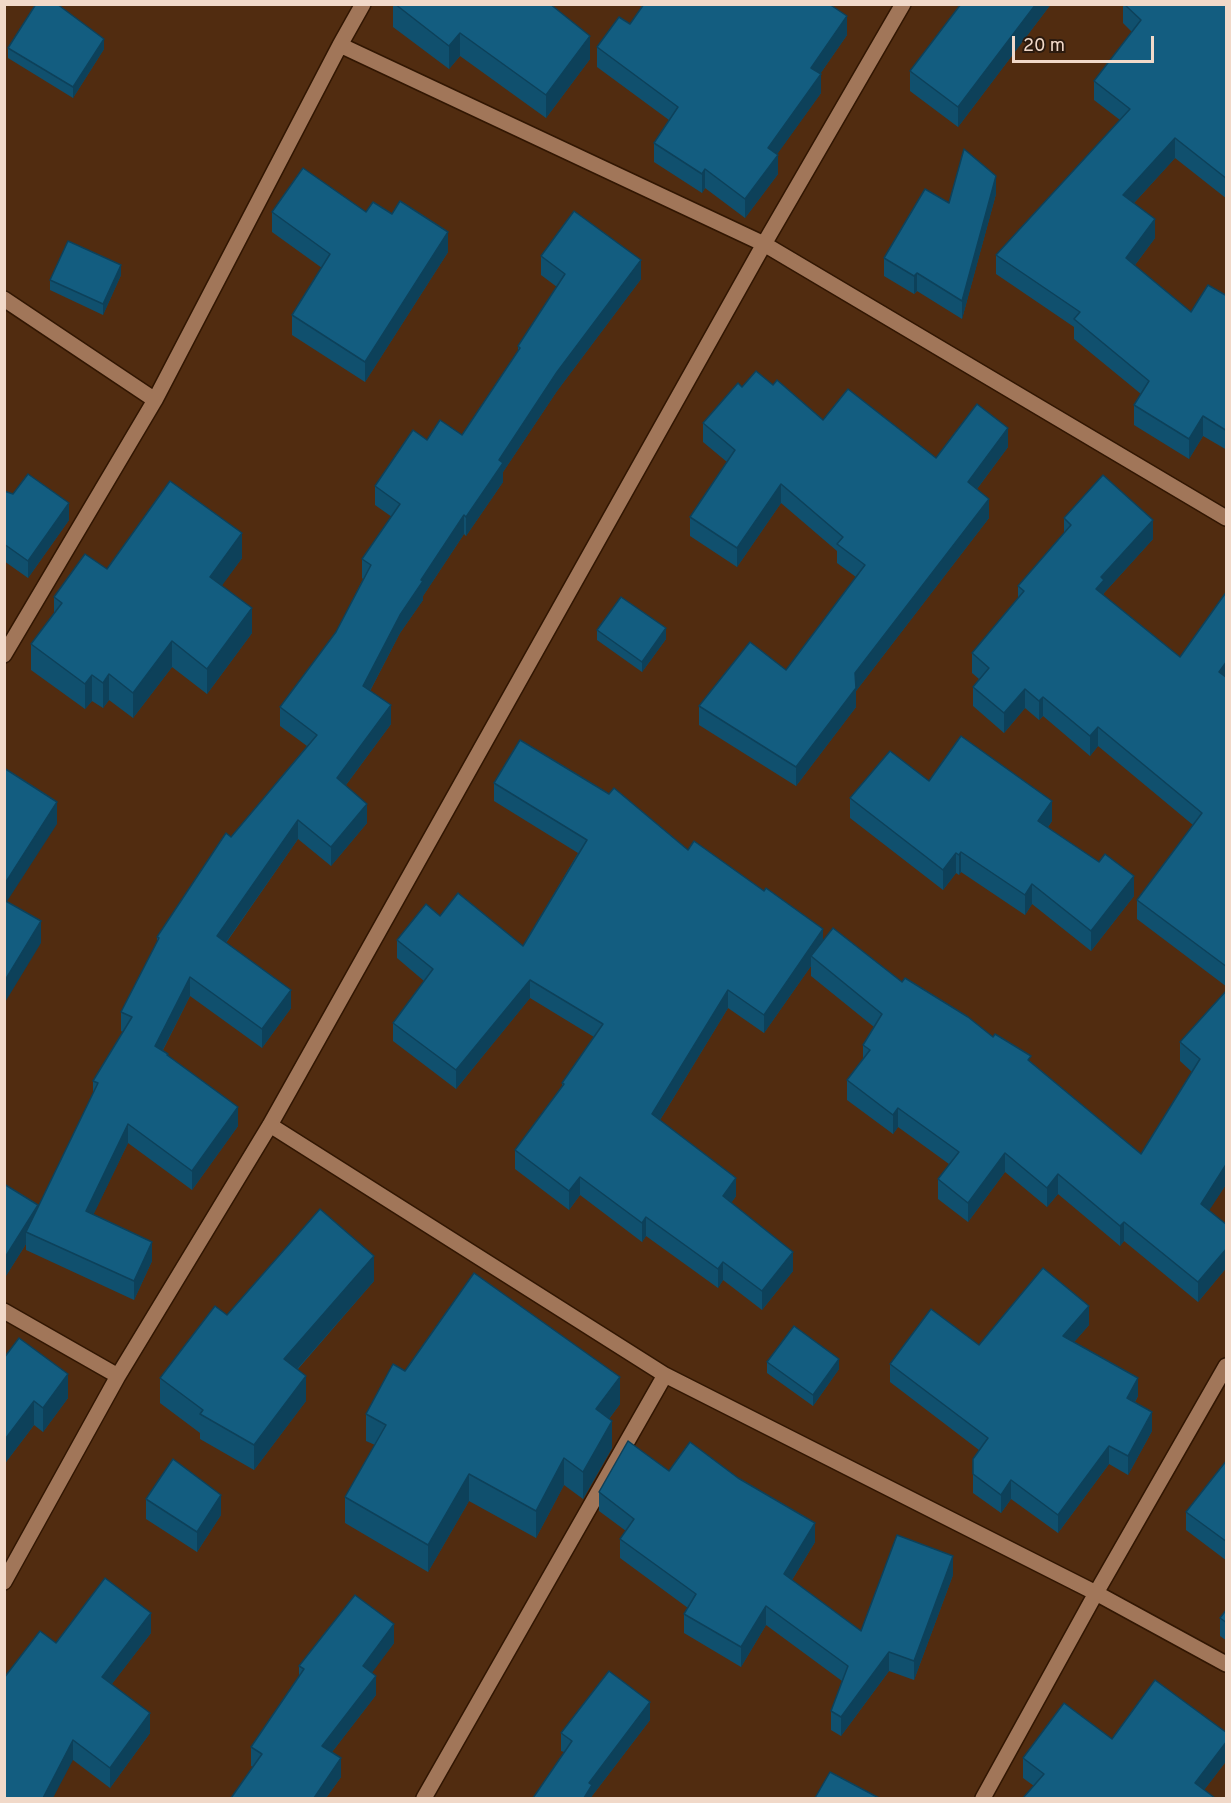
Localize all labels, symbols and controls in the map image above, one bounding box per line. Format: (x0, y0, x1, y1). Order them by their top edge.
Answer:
scale bar (1015, 24, 1158, 62)
text: 20 m (1023, 35, 1065, 58)

